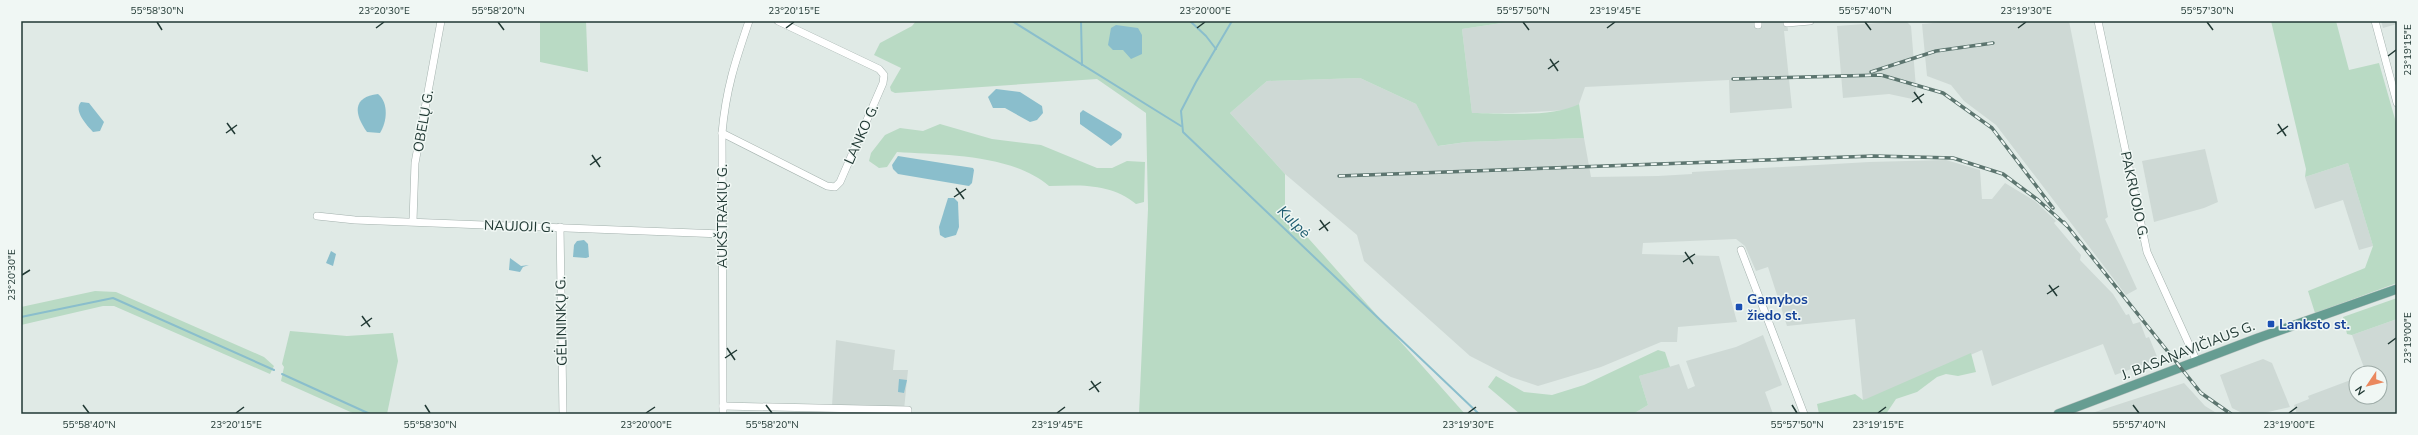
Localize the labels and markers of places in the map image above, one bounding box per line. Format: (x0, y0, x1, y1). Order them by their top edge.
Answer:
place label: Gamybos žiedo st. (1747, 290, 1808, 325)
marker: Gamybos žiedo st. (1734, 302, 1744, 312)
place label: Lanksto st. (2279, 315, 2350, 334)
marker: Lanksto st. (2266, 319, 2276, 329)

